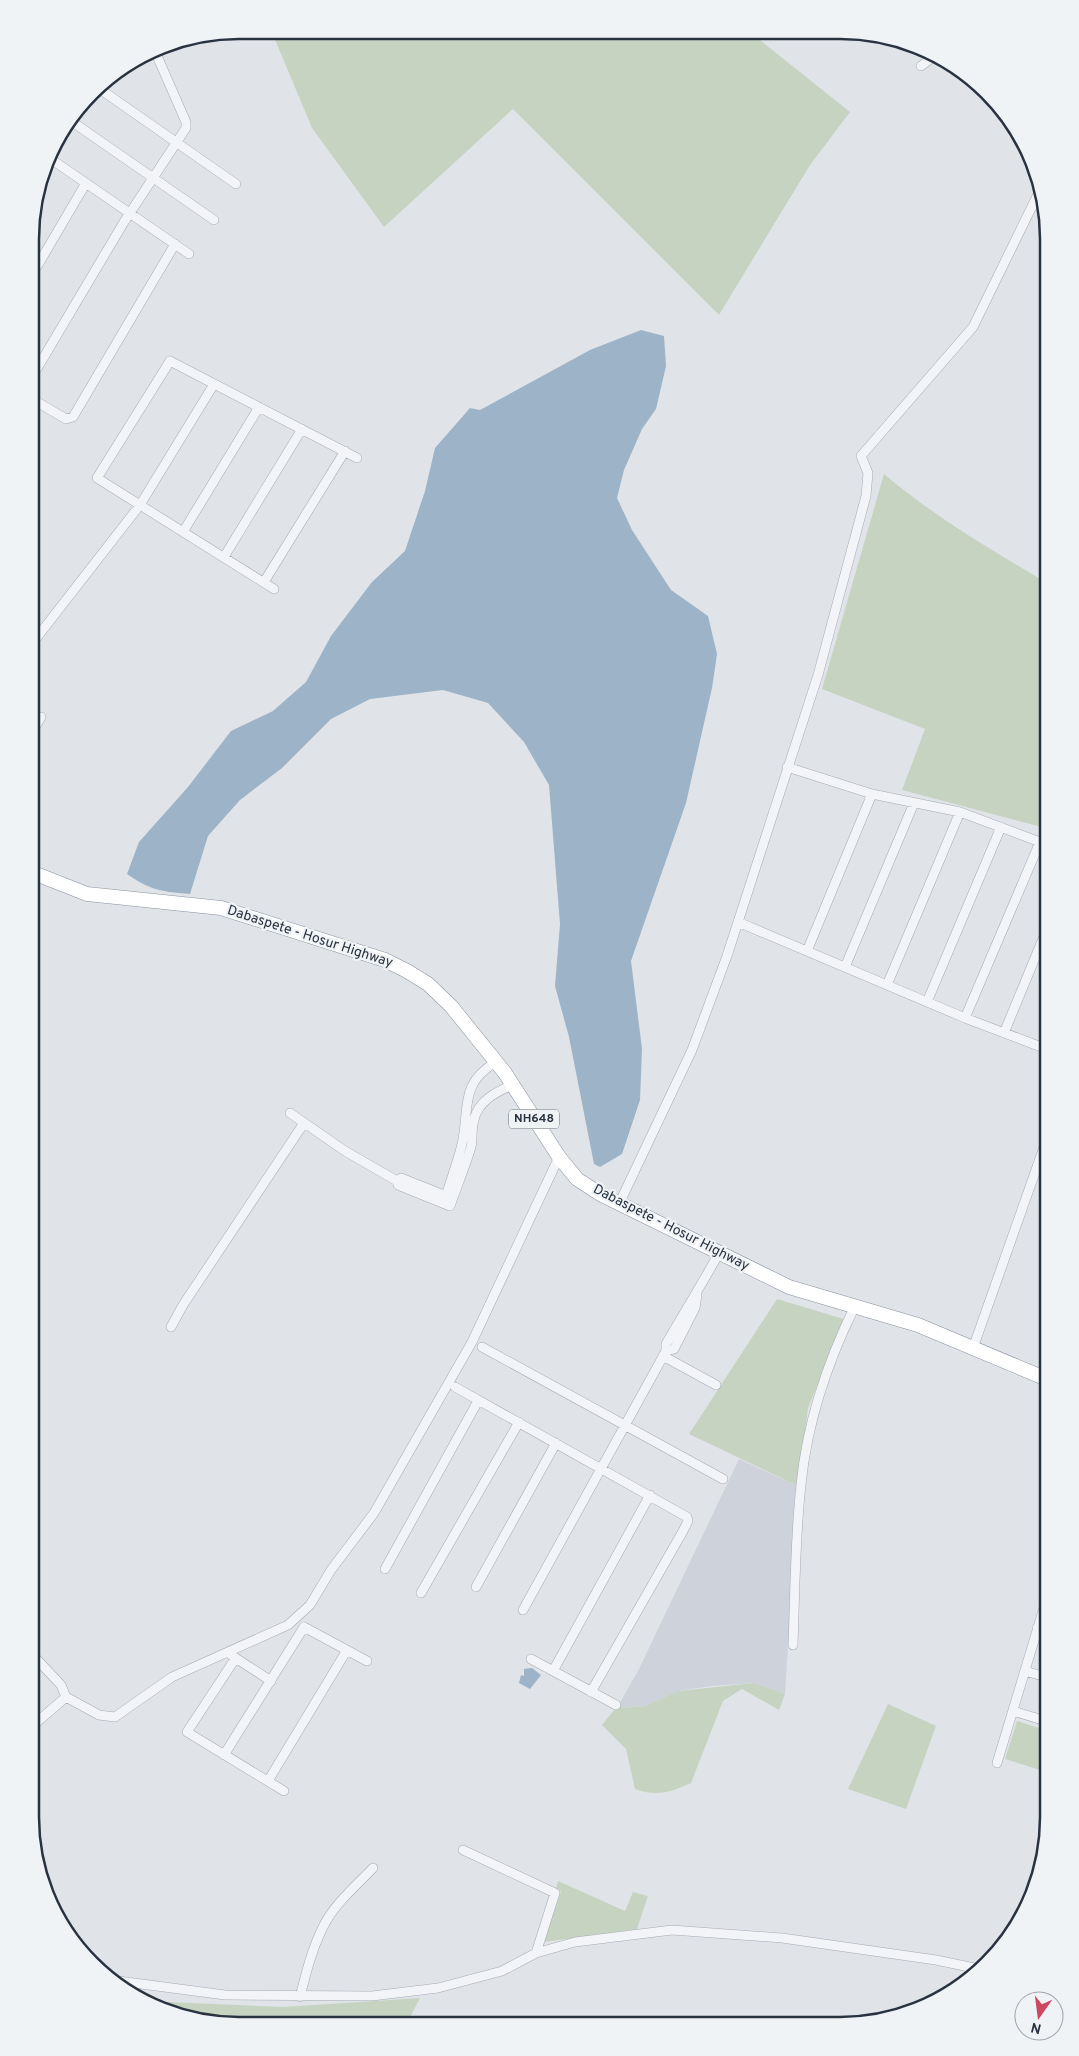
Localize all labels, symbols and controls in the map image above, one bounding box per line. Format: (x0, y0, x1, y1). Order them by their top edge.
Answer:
street label: Dabaspete - Hosur Highway (225, 902, 395, 972)
road number: NH648 (509, 1110, 559, 1128)
street label: Dabaspete - Hosur Highway (590, 1181, 752, 1275)
north arrow (1014, 1991, 1064, 2041)
text: N (1029, 2018, 1043, 2037)

